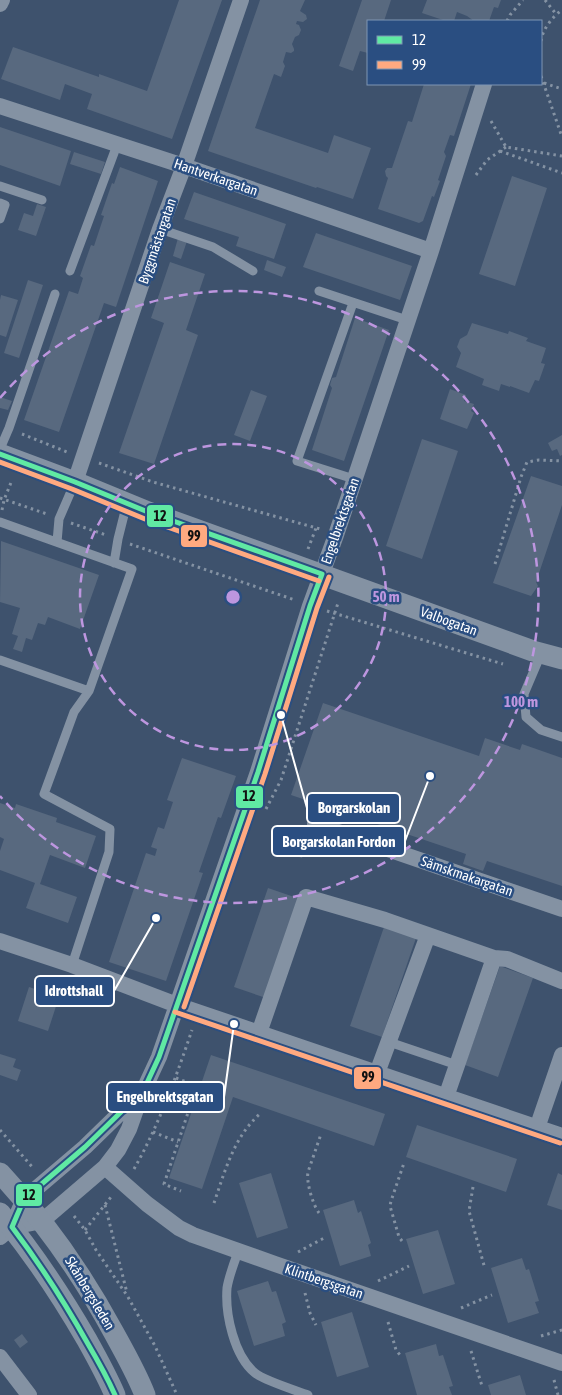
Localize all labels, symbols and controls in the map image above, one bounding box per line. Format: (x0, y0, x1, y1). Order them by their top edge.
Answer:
legend (367, 20, 542, 85)
text: 12 (412, 31, 426, 48)
text: 99 (412, 56, 426, 73)
street label: Hantverkargatan (172, 155, 260, 199)
street label: Byggmästargatan (135, 196, 179, 286)
street label: Engelbrektsgatan (318, 476, 362, 566)
line badge: 12 (146, 504, 174, 528)
text: 12 (153, 508, 167, 524)
line badge: 99 (180, 524, 208, 548)
text: 99 (187, 528, 201, 544)
centre of rings (224, 588, 242, 606)
text: 50 m (373, 588, 400, 605)
street label: Valbogatan (418, 603, 480, 639)
text: 100 m (504, 693, 538, 710)
line badge: 12 (235, 785, 264, 809)
text: 12 (242, 788, 256, 804)
callout: Borgarskolan (307, 793, 400, 823)
text: Borgarskolan (318, 799, 390, 816)
callout: Borgarskolan Fordon (272, 826, 405, 856)
text: Borgarskolan Fordon (282, 833, 396, 850)
street label: Sämskmakargatan (419, 853, 515, 899)
callout: Idrottshall (35, 976, 114, 1006)
text: Idrottshall (45, 982, 104, 999)
line badge: 99 (353, 1066, 382, 1090)
text: 99 (361, 1069, 375, 1085)
callout: Engelbrektsgatan (107, 1082, 224, 1112)
text: Engelbrektsgatan (117, 1088, 213, 1105)
line badge: 12 (15, 1183, 43, 1207)
text: 12 (22, 1187, 36, 1203)
street label: Skånbergsleden (62, 1253, 118, 1333)
street label: Klintbergsgatan (283, 1260, 365, 1302)

